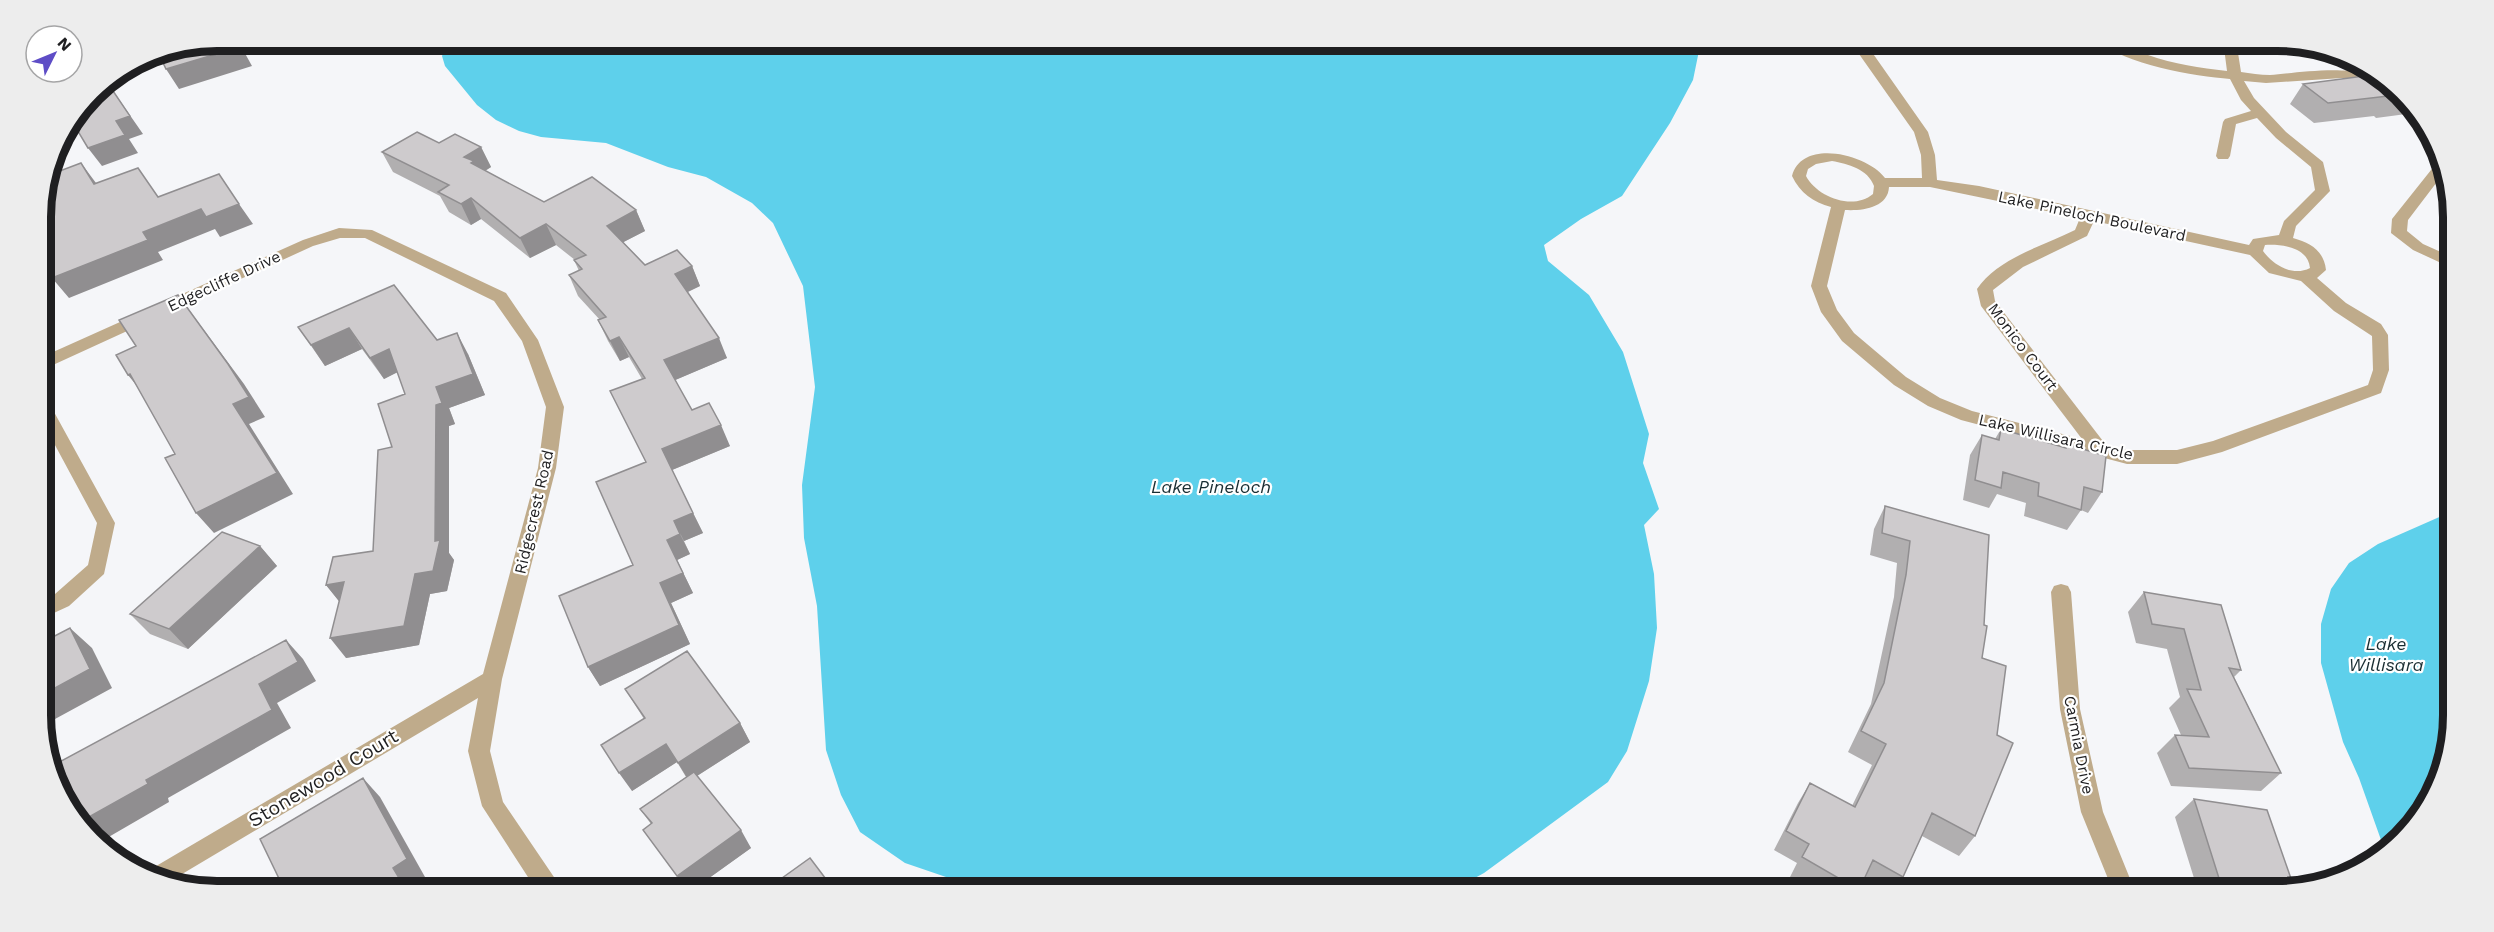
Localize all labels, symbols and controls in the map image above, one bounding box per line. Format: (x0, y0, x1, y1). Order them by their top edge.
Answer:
north arrow (24, 24, 84, 84)
text: N (54, 33, 76, 55)
street label: Lake Pineloch Boulevard (1996, 187, 2188, 245)
street label: Edgecliffe Drive (164, 246, 284, 316)
street label: Monico Court (1984, 300, 2062, 395)
street label: Lake Willisara Circle (1977, 410, 2135, 464)
street label: Ridgecrest Road (510, 448, 558, 576)
water label: Lake Pineloch (1151, 476, 1271, 497)
water label: Lake Willisara (2348, 633, 2424, 675)
street label: Carmia Drive (2060, 694, 2098, 796)
street label: Stonewood Court (244, 723, 403, 832)

